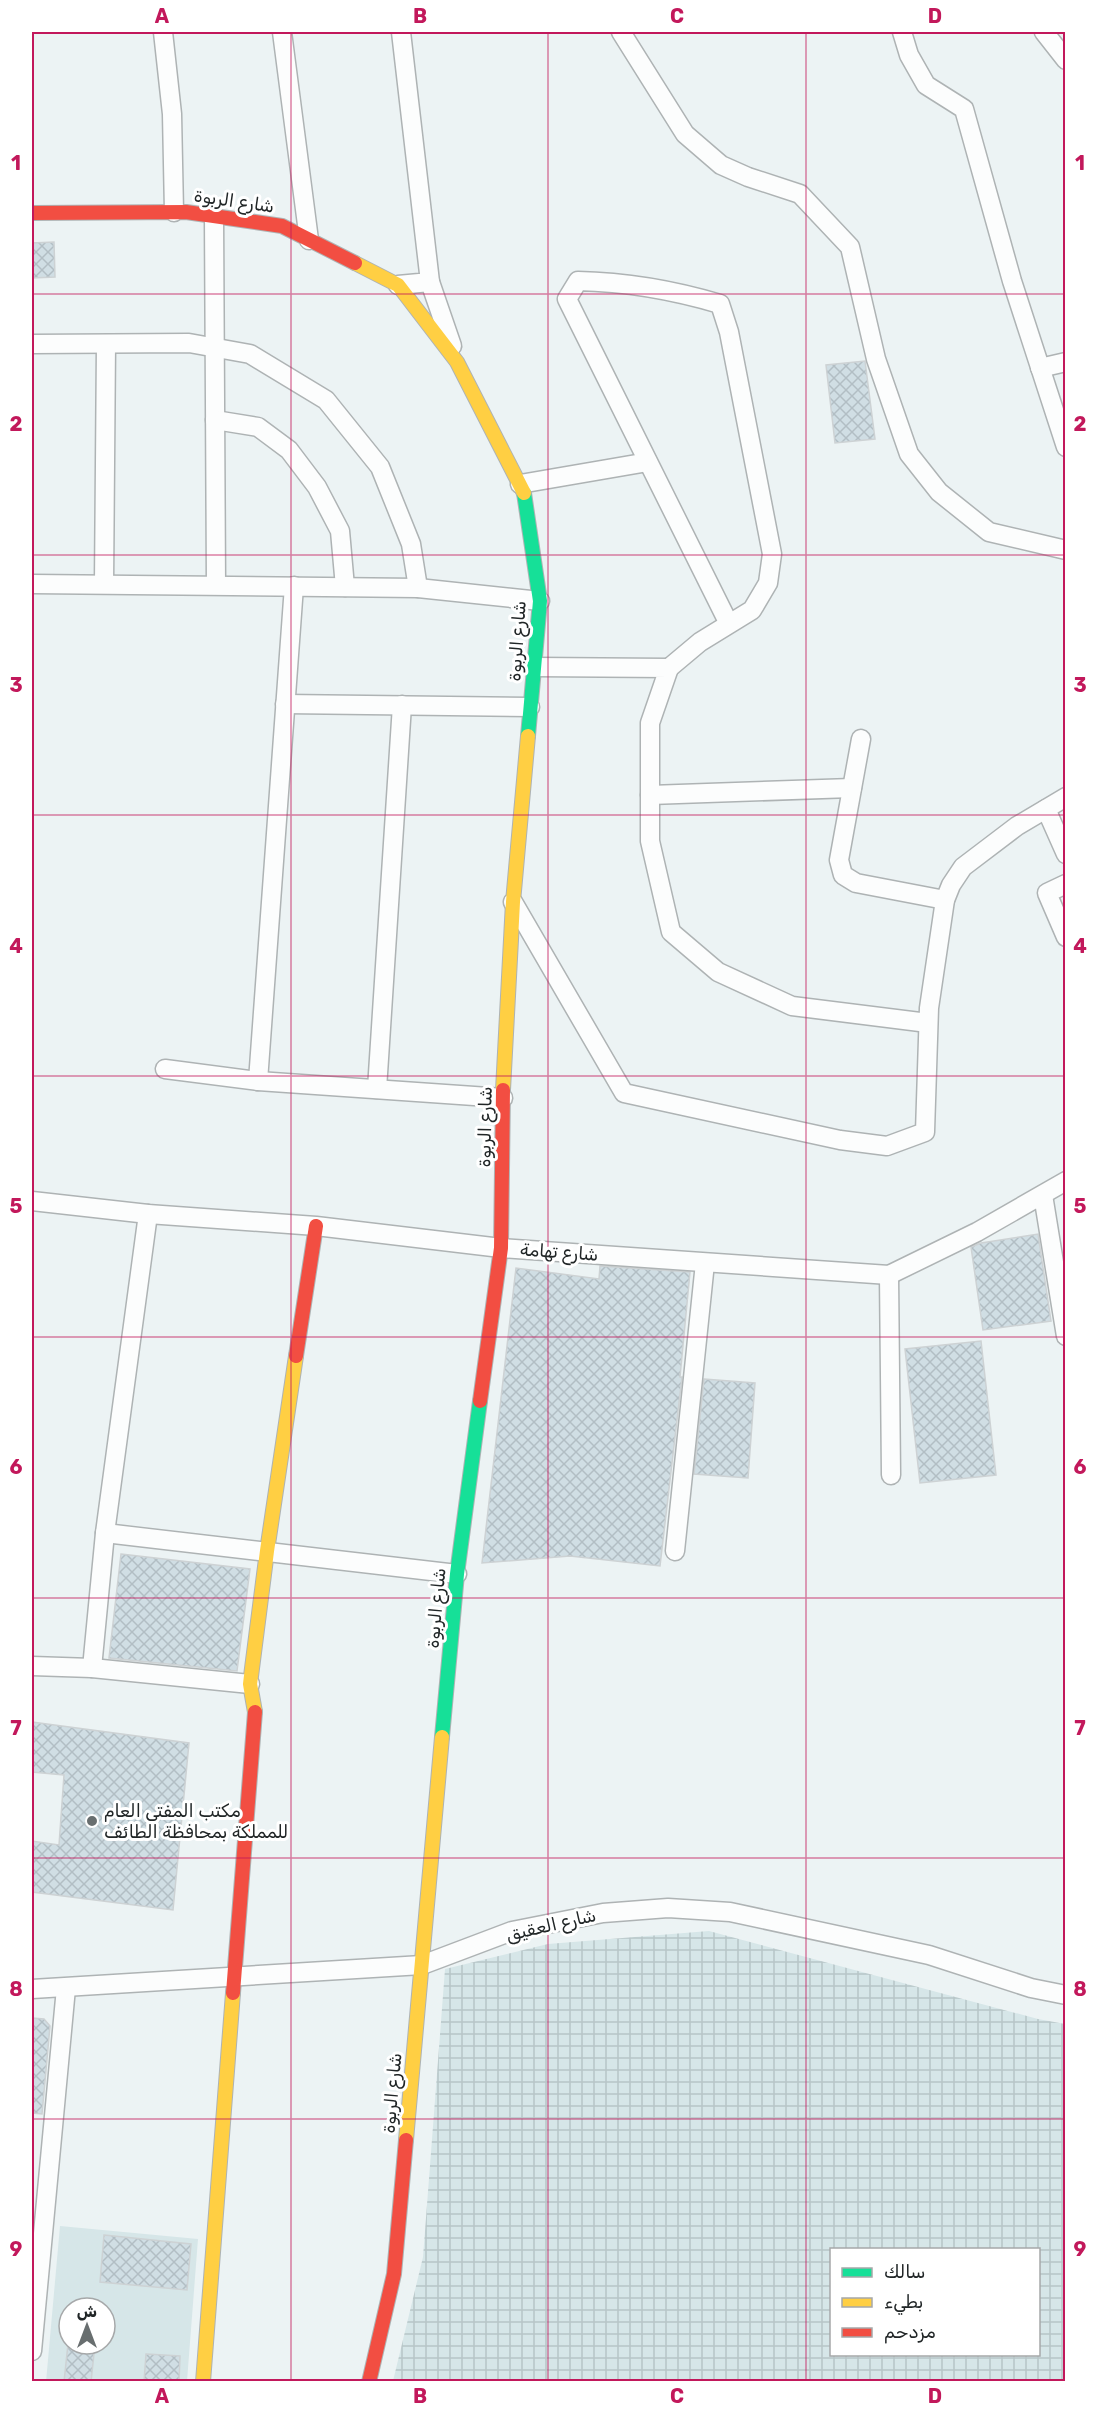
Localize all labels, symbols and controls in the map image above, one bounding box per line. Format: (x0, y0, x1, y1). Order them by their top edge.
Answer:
text: A (155, 4, 170, 28)
text: B (413, 4, 427, 28)
text: C (670, 4, 684, 28)
text: D (928, 4, 942, 28)
text: 1 (11, 151, 21, 175)
text: 1 (1075, 151, 1085, 175)
street label: شارع الربوة (192, 184, 276, 219)
text: 2 (10, 412, 23, 436)
text: 2 (1074, 412, 1087, 436)
street label: شارع الربوة (503, 600, 532, 682)
text: 3 (9, 673, 23, 697)
text: 3 (1073, 673, 1087, 697)
text: 4 (9, 934, 23, 958)
text: 4 (1073, 934, 1087, 958)
street label: شارع الربوة (473, 1086, 498, 1168)
text: 5 (10, 1194, 23, 1218)
text: 5 (1074, 1194, 1087, 1218)
street label: شارع تهامة (519, 1238, 599, 1267)
text: 6 (9, 1455, 23, 1479)
text: 6 (1073, 1455, 1087, 1479)
street label: شارع الربوة (422, 1567, 451, 1649)
text: 7 (10, 1716, 22, 1740)
text: 7 (1074, 1716, 1086, 1740)
place label: مكتب المفتي العام للمملكة بمحافظة الطائف (104, 1800, 288, 1843)
marker: مكتب المفتي العام للمملكة بمحافظة الطائف (85, 1814, 99, 1828)
street label: شارع العقيق (504, 1904, 598, 1947)
text: 8 (9, 1977, 23, 2001)
text: 8 (1073, 1977, 1087, 2001)
street label: شارع الربوة (378, 2052, 407, 2134)
text: 9 (10, 2237, 23, 2261)
text: 9 (1074, 2237, 1087, 2261)
legend (830, 2248, 1040, 2356)
text: سالك (884, 2261, 925, 2283)
text: بطيء (884, 2291, 923, 2315)
north arrow (57, 2296, 117, 2356)
text: ش (77, 2302, 97, 2321)
text: مزدحم (884, 2321, 936, 2344)
text: A (155, 2384, 170, 2408)
text: B (413, 2384, 427, 2408)
text: C (670, 2384, 684, 2408)
text: D (928, 2384, 942, 2408)

